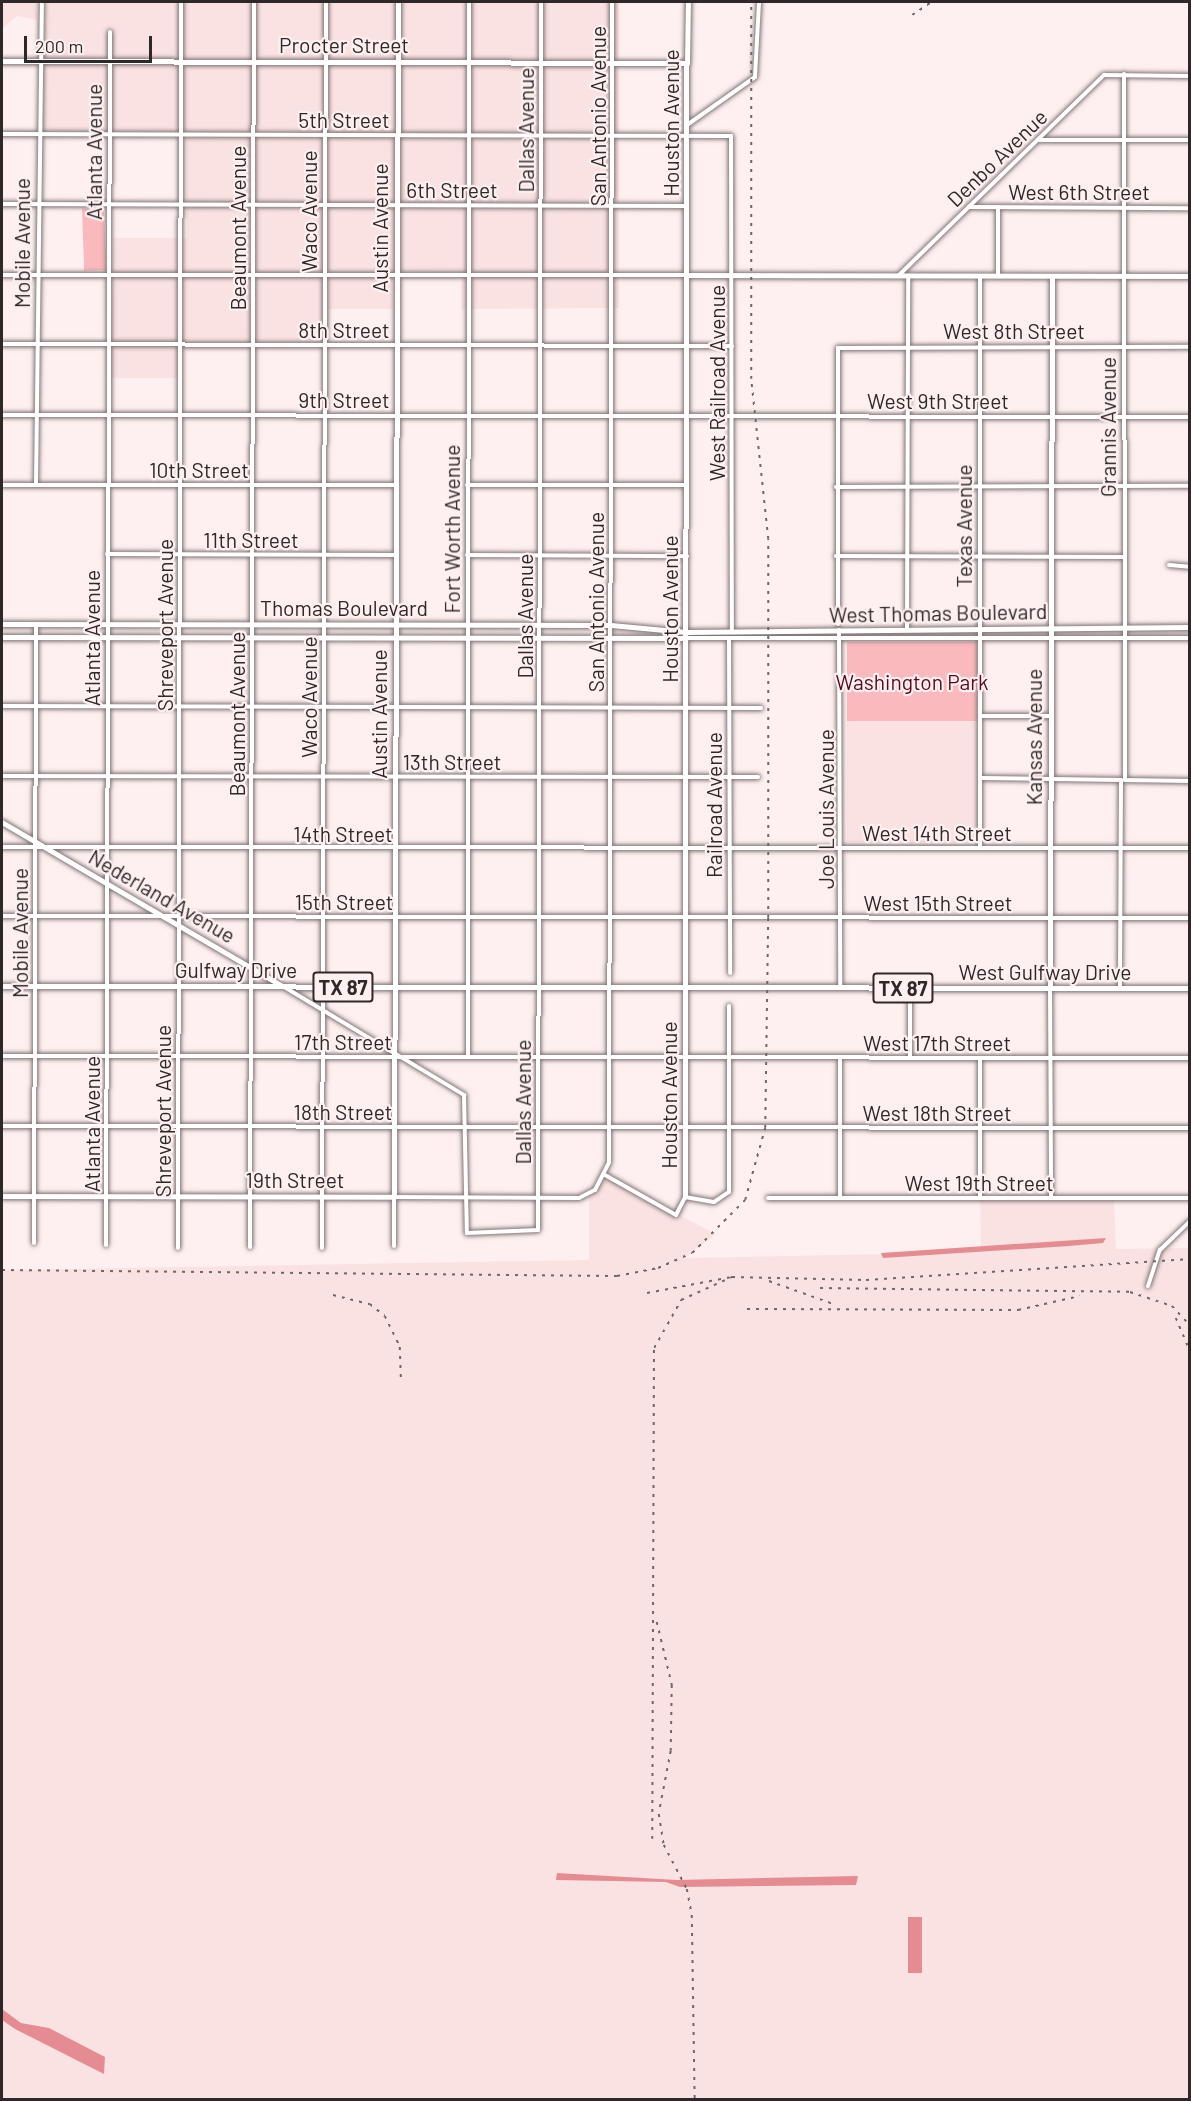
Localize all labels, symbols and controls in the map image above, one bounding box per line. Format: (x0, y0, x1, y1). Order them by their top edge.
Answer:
scale bar (27, 24, 154, 62)
street label: San Antonio Avenue (585, 26, 611, 206)
street label: Procter Street (279, 32, 409, 58)
text: 200 m (35, 35, 83, 57)
street label: Houston Avenue (658, 49, 684, 197)
street label: Dallas Avenue (513, 67, 539, 193)
street label: Atlanta Avenue (81, 84, 107, 220)
street label: Denbo Avenue (942, 104, 1052, 212)
street label: 5th Street (298, 107, 390, 133)
street label: Beaumont Avenue (225, 146, 251, 310)
street label: Waco Avenue (296, 150, 322, 272)
street label: Austin Avenue (367, 163, 393, 293)
street label: 6th Street (406, 177, 498, 203)
street label: Mobile Avenue (9, 178, 35, 308)
street label: West 6th Street (1008, 179, 1150, 205)
street label: West Railroad Avenue (704, 285, 730, 481)
street label: 8th Street (298, 317, 390, 343)
street label: West 8th Street (943, 318, 1085, 344)
street label: Grannis Avenue (1095, 357, 1121, 497)
street label: 9th Street (298, 387, 390, 413)
street label: West 9th Street (867, 388, 1009, 414)
street label: Fort Worth Avenue (439, 444, 465, 614)
street label: 10th Street (149, 457, 249, 483)
street label: Texas Avenue (951, 464, 977, 588)
street label: San Antonio Avenue (583, 512, 609, 692)
street label: 11th Street (203, 527, 299, 553)
street label: Houston Avenue (657, 535, 683, 683)
street label: Shreveport Avenue (152, 539, 178, 711)
street label: Dallas Avenue (512, 553, 538, 679)
street label: Atlanta Avenue (79, 570, 105, 706)
street label: Thomas Boulevard (260, 595, 428, 621)
street label: West Thomas Boulevard (829, 598, 1047, 628)
street label: Beaumont Avenue (224, 632, 250, 796)
street label: Waco Avenue (296, 636, 322, 758)
street label: Austin Avenue (366, 649, 392, 779)
park label: Washington Park (835, 669, 989, 695)
street label: Kansas Avenue (1021, 669, 1047, 805)
street label: Joe Louis Avenue (813, 729, 839, 889)
street label: Railroad Avenue (701, 732, 727, 878)
street label: 13th Street (403, 749, 501, 775)
street label: West 14th Street (862, 820, 1012, 846)
street label: 14th Street (293, 821, 393, 847)
street label: Nederland Avenue (84, 844, 240, 948)
street label: Mobile Avenue (7, 868, 33, 998)
street label: 15th Street (295, 889, 393, 915)
street label: West 15th Street (864, 890, 1012, 916)
street label: Gulfway Drive (175, 957, 297, 983)
street label: West Gulfway Drive (959, 959, 1131, 985)
road number: TX 87 (312, 970, 374, 1004)
road number: TX 87 (872, 971, 934, 1005)
street label: Houston Avenue (656, 1021, 682, 1169)
street label: Shreveport Avenue (150, 1025, 176, 1197)
street label: 17th Street (294, 1029, 392, 1055)
street label: West 17th Street (863, 1030, 1011, 1056)
street label: Dallas Avenue (510, 1039, 536, 1165)
street label: Atlanta Avenue (79, 1056, 105, 1192)
street label: 18th Street (294, 1099, 392, 1125)
street label: West 18th Street (862, 1100, 1012, 1126)
street label: 19th Street (246, 1167, 344, 1193)
street label: West 19th Street (904, 1170, 1054, 1196)

